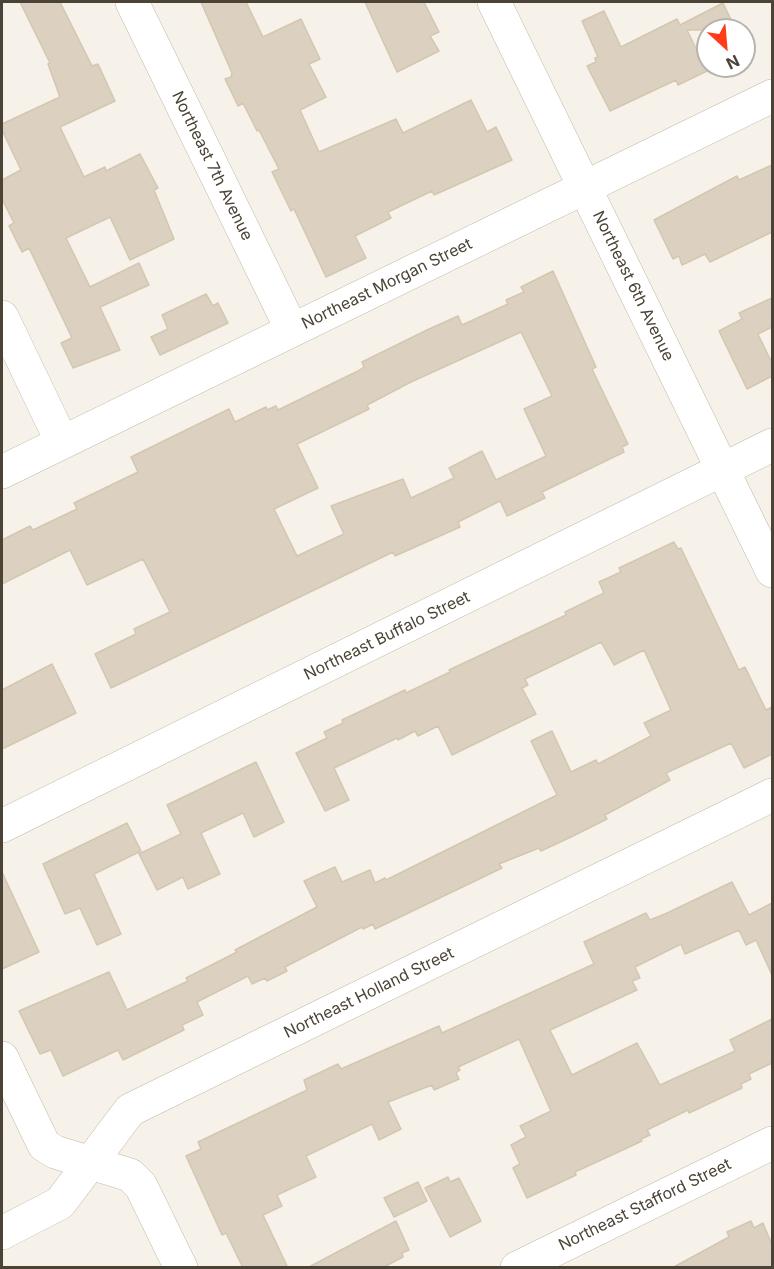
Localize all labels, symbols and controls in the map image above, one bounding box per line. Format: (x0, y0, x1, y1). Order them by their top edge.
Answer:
north arrow (696, 18, 756, 78)
text: N (723, 51, 743, 74)
street label: Northeast 7th Avenue (167, 88, 257, 244)
street label: Northeast 6th Avenue (588, 208, 678, 364)
street label: Northeast Morgan Street (299, 234, 475, 334)
street label: Northeast Buffalo Street (301, 587, 473, 685)
street label: Northeast Holland Street (281, 944, 457, 1042)
street label: Northeast Stafford Street (556, 1155, 734, 1255)

